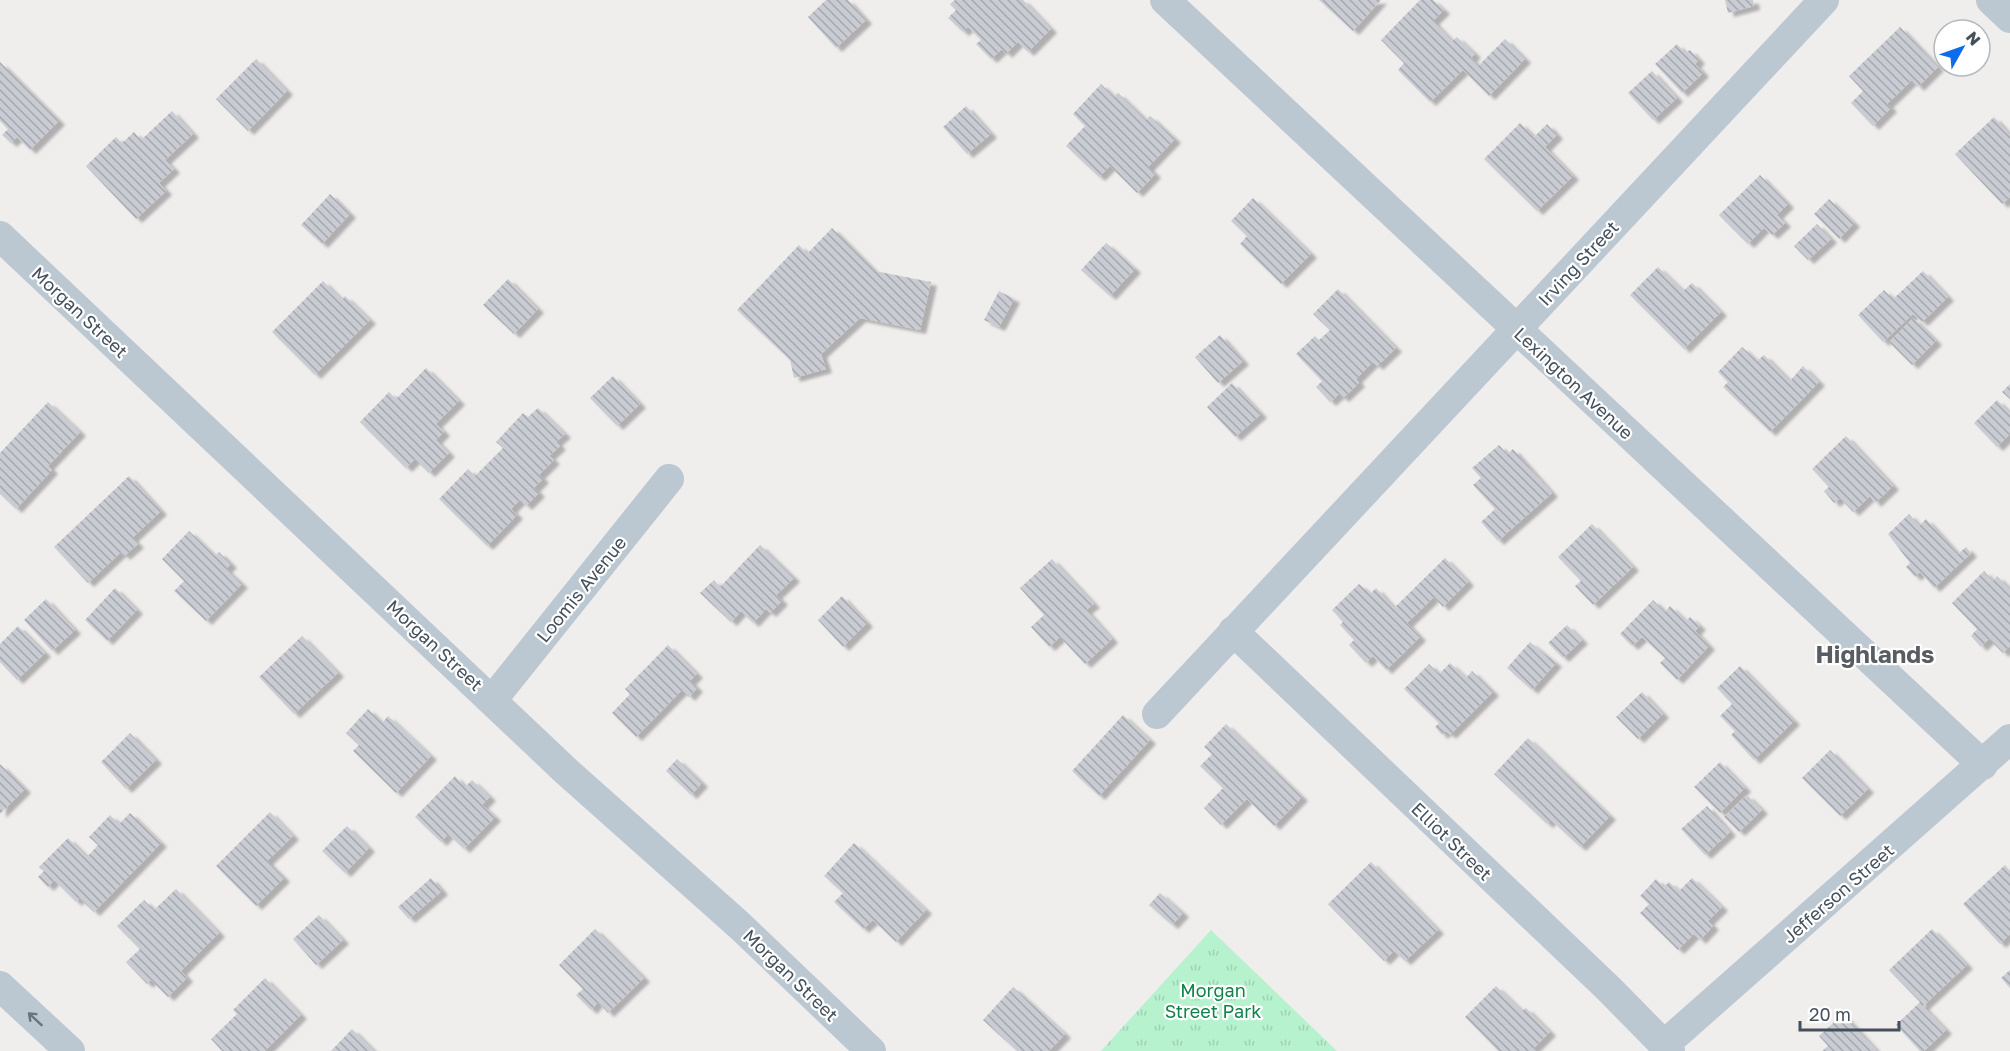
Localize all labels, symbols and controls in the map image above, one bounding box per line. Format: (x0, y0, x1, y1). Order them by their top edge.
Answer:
north arrow (1932, 18, 1992, 78)
text: N (1962, 27, 1985, 49)
street label: Irving Street (1533, 216, 1623, 310)
street label: Morgan Street (27, 262, 133, 362)
street label: Lexington Avenue (1510, 322, 1638, 444)
street label: Loomis Avenue (532, 532, 630, 646)
street label: Morgan Street (382, 595, 488, 695)
district label: Highlands (1816, 639, 1934, 668)
street label: Elliot Street (1407, 797, 1497, 885)
street label: Jefferson Street (1778, 839, 1898, 947)
street label: Morgan Street (739, 924, 843, 1026)
park label: Morgan Street Park (1165, 979, 1261, 1022)
scale bar (1800, 994, 1899, 1032)
text: 20 m (1809, 1003, 1851, 1025)
one-way arrow (28, 1012, 43, 1026)

